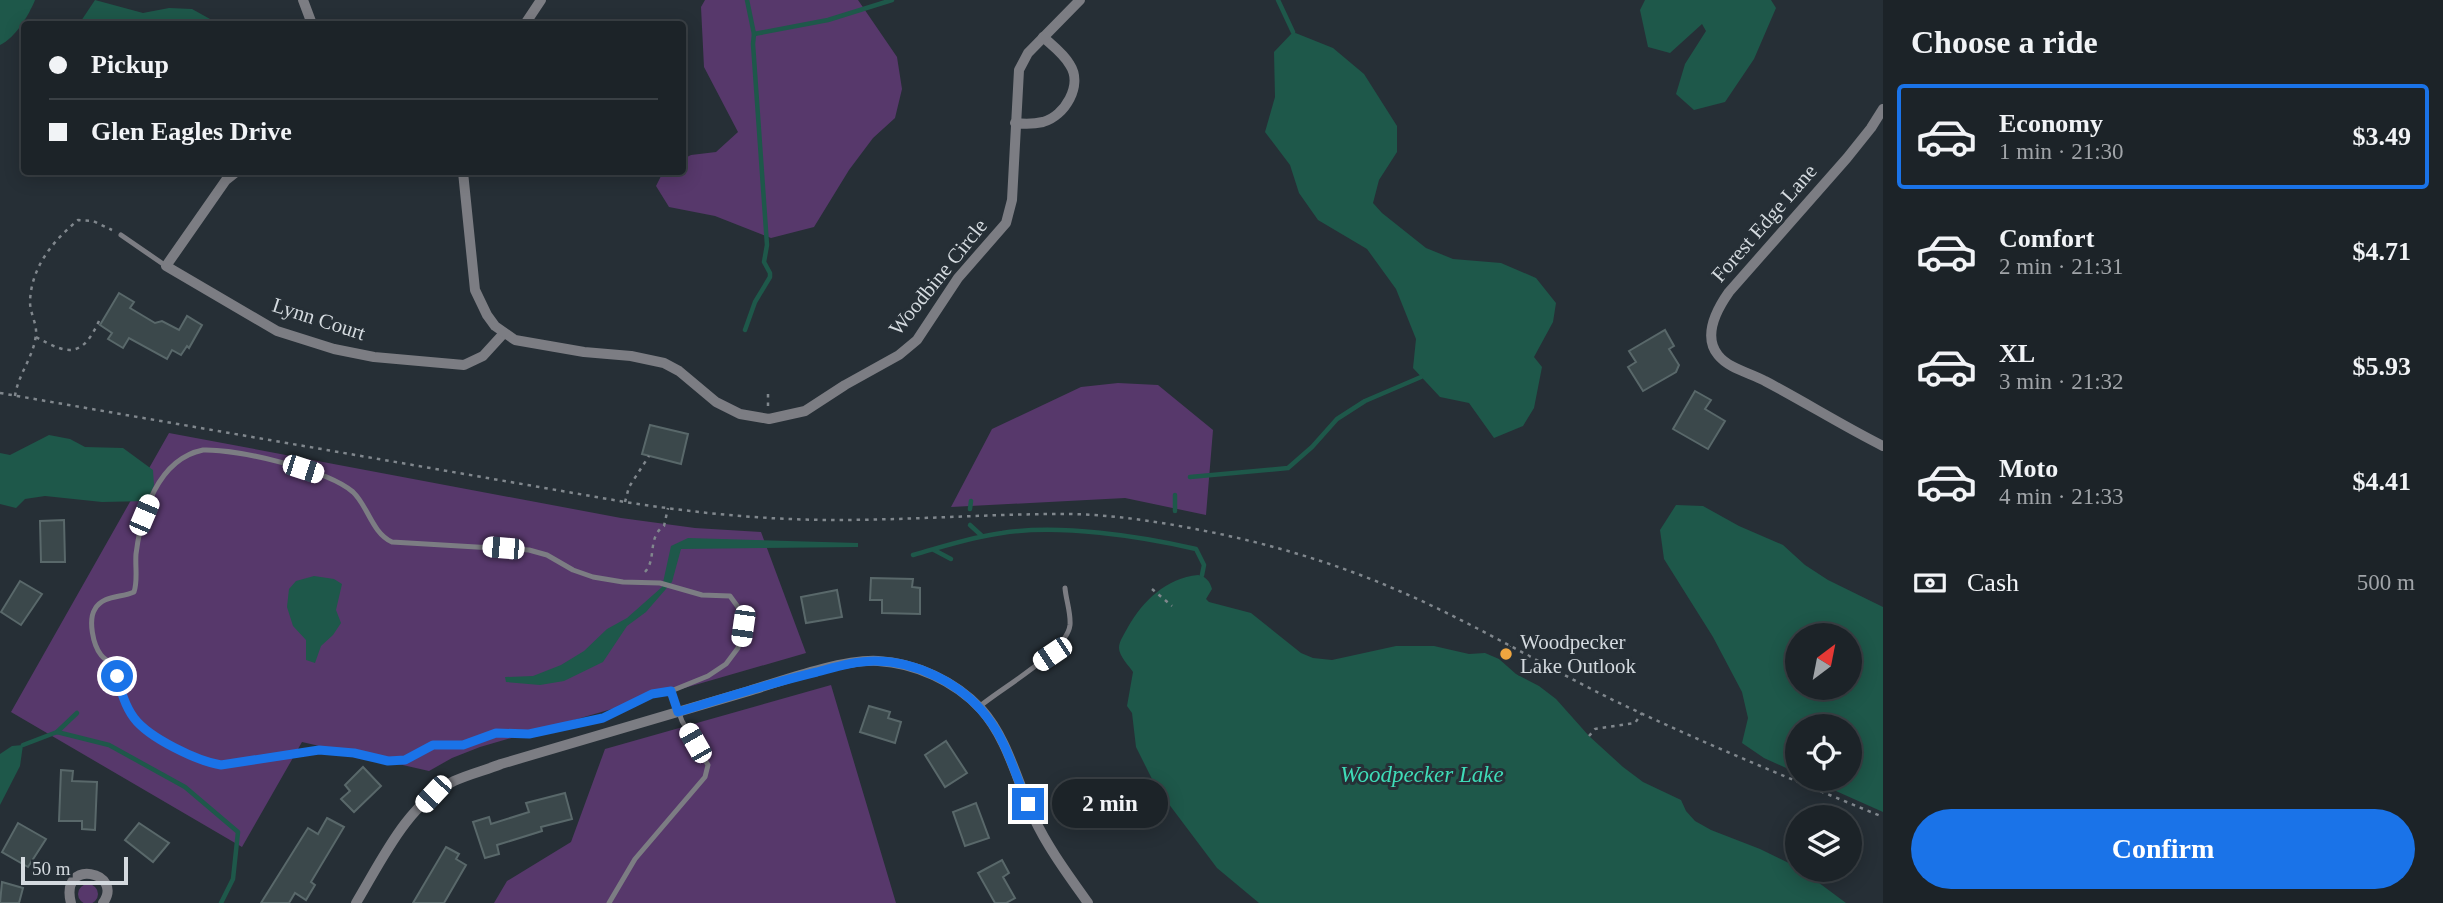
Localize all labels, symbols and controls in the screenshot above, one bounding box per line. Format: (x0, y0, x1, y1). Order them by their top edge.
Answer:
text: Choose a ride (1911, 24, 2098, 60)
text: Pickup (91, 50, 169, 79)
icon: car (1915, 105, 1978, 168)
text: Economy (1999, 109, 2103, 138)
text: Glen Eagles Drive (91, 117, 292, 146)
text: $3.49 (2353, 122, 2411, 151)
text: 1 min · 21:30 (1999, 139, 2124, 164)
street label: Forest Edge Lane (1706, 159, 1822, 287)
street label: Woodbine Circle (884, 214, 992, 340)
icon: car (1915, 220, 1978, 283)
text: Comfort (1999, 224, 2094, 253)
text: $4.71 (2353, 237, 2411, 266)
text: 2 min · 21:31 (1999, 254, 2124, 279)
street label: Lynn Court (270, 293, 369, 345)
icon: car (1915, 335, 1978, 398)
text: XL (1999, 339, 2035, 368)
text: $5.93 (2353, 352, 2411, 381)
text: 3 min · 21:32 (1999, 369, 2124, 394)
icon: car (1915, 450, 1978, 513)
car (280, 453, 327, 485)
text: Moto (1999, 454, 2058, 483)
text: $4.41 (2353, 467, 2411, 496)
text: 4 min · 21:33 (1999, 484, 2124, 509)
car (127, 492, 162, 538)
car (482, 536, 525, 560)
icon: cash (1911, 564, 1949, 602)
text: Cash (1967, 568, 2019, 597)
text: 500 m (2357, 570, 2415, 595)
car (730, 604, 757, 648)
north arrow (1785, 623, 1862, 700)
map controls (1785, 623, 1862, 882)
place label: Woodpecker Lake Outlook (1520, 630, 1637, 678)
car (1029, 634, 1076, 674)
marker: Woodpecker Lake Outlook (1498, 646, 1514, 662)
route start (101, 660, 133, 692)
button: locate (1785, 714, 1862, 791)
car (676, 720, 715, 766)
water label: Woodpecker Lake (1340, 762, 1504, 787)
car (411, 771, 456, 817)
callout: 2 min (1052, 780, 1168, 828)
route end (1012, 788, 1044, 820)
text: 2 min (1082, 791, 1138, 816)
button: layers (1785, 805, 1862, 882)
button: Confirm (1911, 809, 2415, 889)
scale bar (21, 854, 128, 886)
text: 50 m (32, 858, 71, 879)

